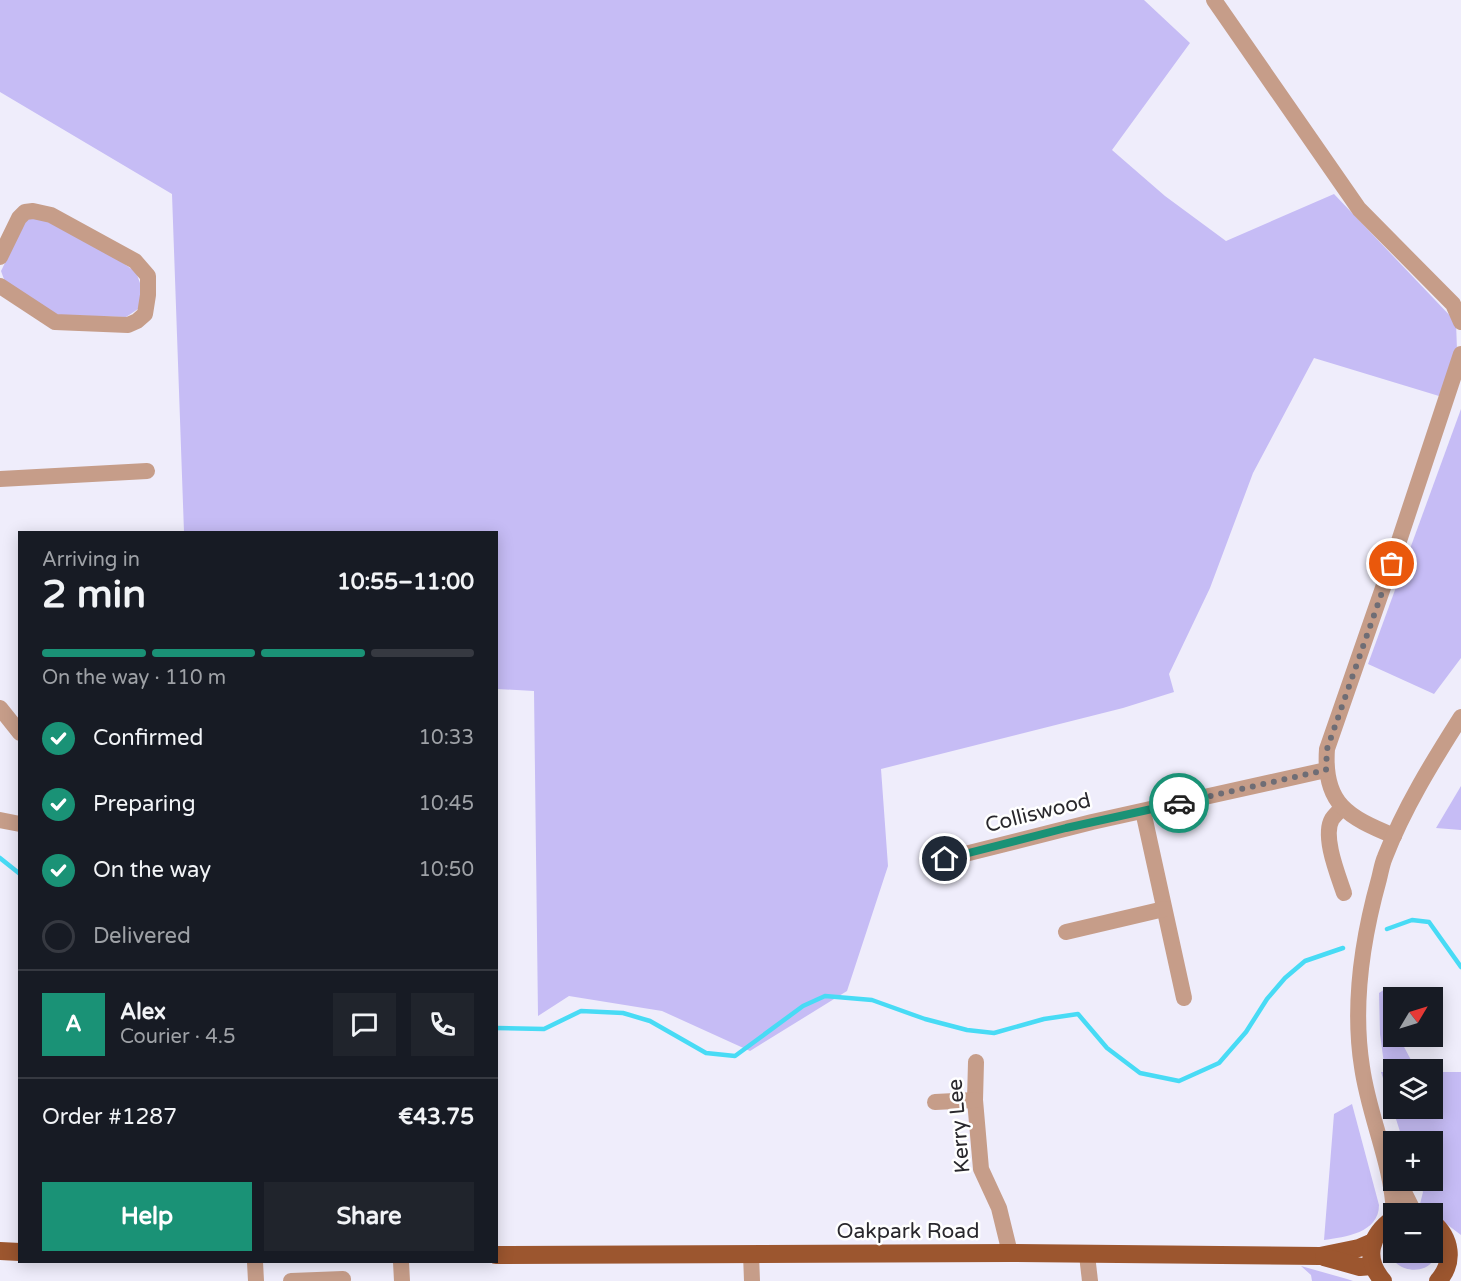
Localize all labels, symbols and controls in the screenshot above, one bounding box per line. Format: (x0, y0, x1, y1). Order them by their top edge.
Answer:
pin (1366, 538, 1417, 589)
icon: bag (1375, 547, 1408, 580)
text: Arriving in (42, 548, 140, 572)
text: 10:55–11:00 (337, 569, 474, 595)
text: 2 min (42, 571, 146, 618)
text: On the way · 110 m (42, 666, 226, 690)
icon: check (42, 722, 75, 755)
text: Confirmed (93, 725, 203, 751)
text: 10:33 (419, 726, 474, 750)
courier (1149, 773, 1209, 833)
icon: car (1163, 787, 1196, 820)
icon: check (42, 788, 75, 821)
street label: Colliswood (983, 788, 1093, 838)
text: Preparing (93, 791, 196, 817)
text: 10:45 (419, 792, 474, 816)
pin (919, 833, 970, 884)
icon: home (928, 842, 961, 875)
icon: check (42, 854, 75, 887)
text: On the way (93, 857, 211, 883)
text: 10:50 (419, 858, 474, 882)
text: Delivered (93, 923, 191, 949)
north arrow (1383, 987, 1443, 1047)
map controls (1383, 987, 1443, 1263)
button: chat (333, 993, 396, 1056)
button: phone (411, 993, 474, 1056)
text: Alex (120, 999, 166, 1025)
text: A (65, 1011, 82, 1037)
text: Courier · 4.5 (120, 1025, 235, 1049)
button: layers (1383, 1059, 1443, 1119)
street label: Kerry Lee (942, 1078, 976, 1174)
text: Order #1287 (42, 1104, 177, 1130)
text: €43.75 (398, 1104, 474, 1130)
button: + (1383, 1131, 1443, 1191)
button: Help (42, 1182, 252, 1251)
button: Share (264, 1182, 474, 1251)
button: − (1383, 1203, 1443, 1263)
street label: Oakpark Road (837, 1219, 979, 1244)

